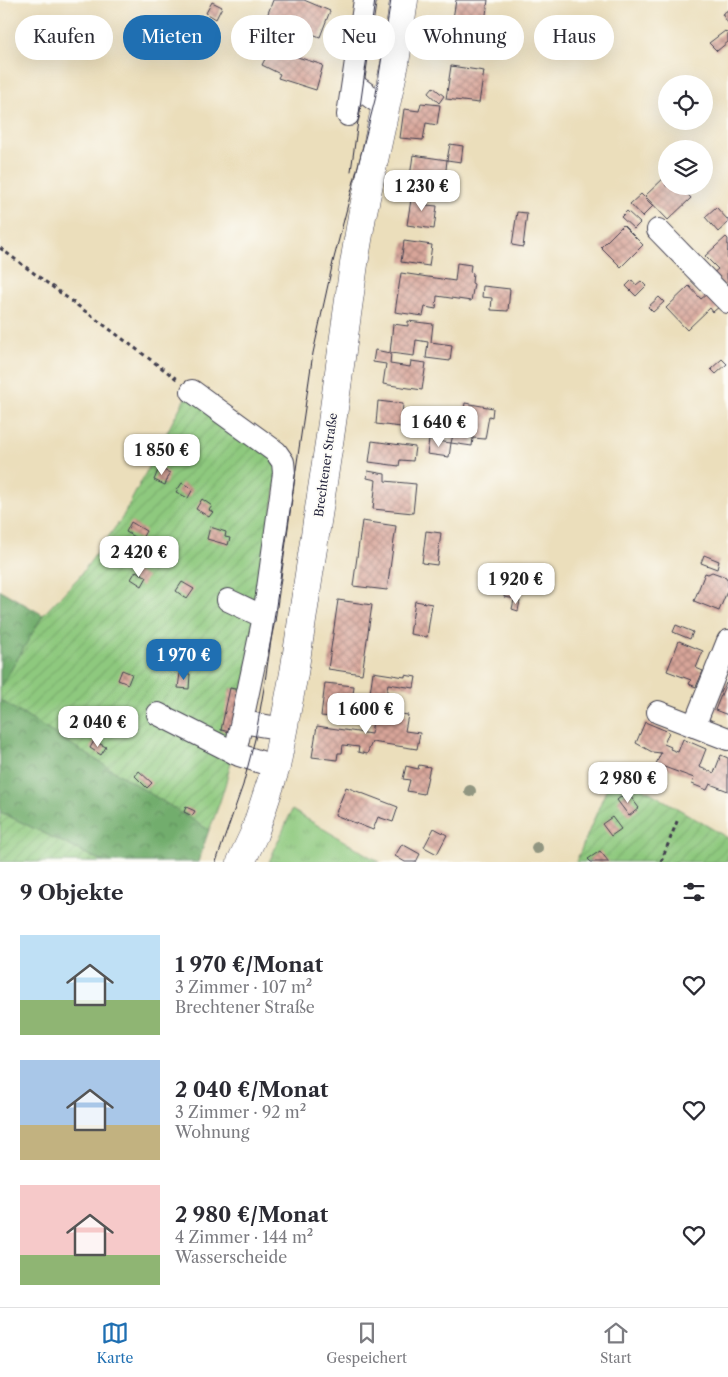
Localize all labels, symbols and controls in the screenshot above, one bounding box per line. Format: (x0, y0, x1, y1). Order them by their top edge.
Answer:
chip: Kaufen (15, 15, 113, 60)
chip: Mieten (123, 15, 221, 60)
chip: Filter (231, 15, 313, 60)
chip: Neu (323, 15, 395, 60)
chip: Wohnung (405, 15, 524, 60)
chip: Haus (534, 15, 614, 60)
map controls (658, 75, 713, 195)
button: locate (658, 75, 713, 130)
button: layers (658, 140, 713, 195)
pin: 1 230 € (376, 170, 468, 212)
text: 1 230 € (395, 176, 449, 196)
pin: 1 640 € (393, 406, 485, 448)
street label: Brechtener Straße (311, 412, 340, 518)
text: 1 640 € (412, 412, 466, 432)
pin: 1 850 € (116, 434, 208, 476)
text: 1 850 € (135, 440, 189, 460)
pin: 2 420 € (93, 536, 185, 578)
text: 2 420 € (111, 542, 167, 562)
pin: 1 920 € (470, 562, 562, 605)
text: 1 920 € (489, 569, 543, 589)
pin: 1 970 € (138, 638, 230, 681)
text: 1 970 € (157, 645, 211, 665)
pin: 1 600 € (320, 692, 412, 735)
text: 1 600 € (338, 699, 394, 719)
pin: 2 040 € (52, 706, 144, 748)
text: 2 040 € (69, 712, 127, 732)
pin: 2 980 € (582, 762, 674, 804)
text: 2 980 € (599, 768, 657, 788)
icon: filters (680, 878, 708, 906)
text: 9 Objekte (20, 880, 124, 905)
text: 1 970 €/Monat (175, 952, 323, 977)
icon: home (60, 955, 120, 1015)
icon: heart (680, 971, 708, 999)
text: 3 Zimmer · 107 m² (175, 977, 312, 997)
text: Brechtener Straße (175, 997, 315, 1017)
text: 2 040 €/Monat (175, 1077, 328, 1102)
icon: home (60, 1080, 120, 1140)
icon: heart (680, 1096, 708, 1124)
text: 3 Zimmer · 92 m² (175, 1102, 306, 1122)
text: Wohnung (175, 1122, 249, 1142)
text: 2 980 €/Monat (175, 1202, 328, 1227)
icon: home (60, 1205, 120, 1265)
icon: heart (680, 1221, 708, 1249)
text: 4 Zimmer · 144 m² (175, 1227, 313, 1247)
text: Wasserscheide (175, 1247, 287, 1267)
tab: Karte (96, 1319, 133, 1367)
tab: Gespeichert (326, 1319, 407, 1367)
tab: Start (600, 1319, 632, 1367)

